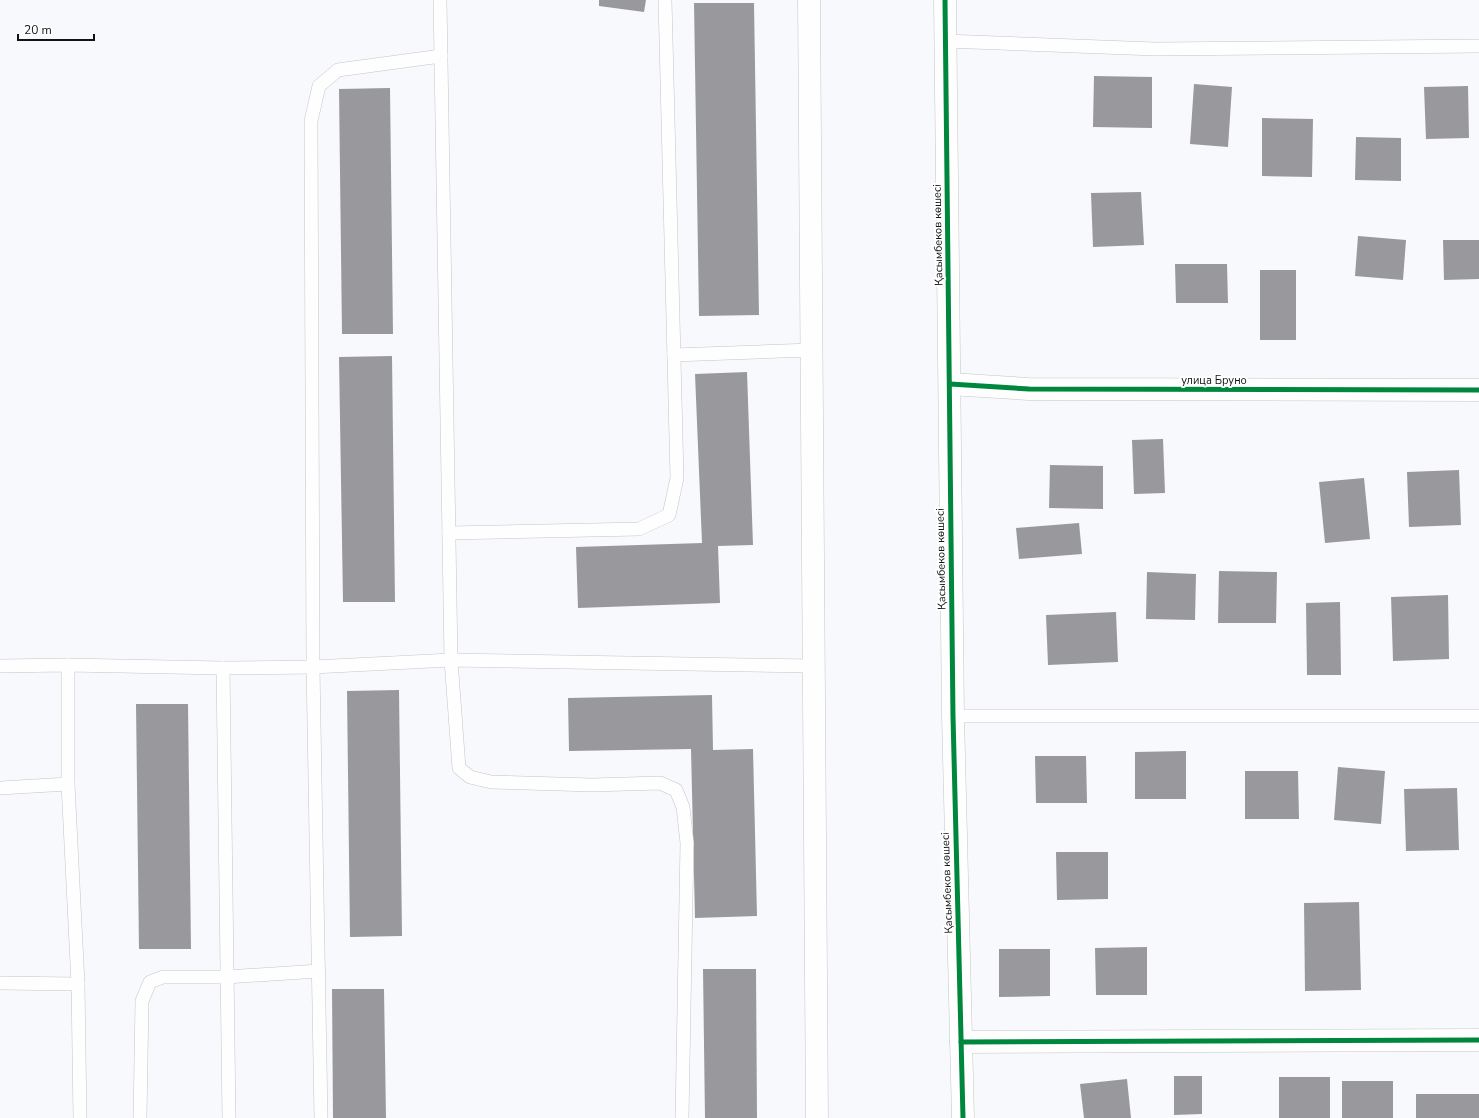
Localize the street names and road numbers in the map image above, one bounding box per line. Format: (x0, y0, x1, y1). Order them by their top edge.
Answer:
street label: Қасымбеков көшесі (930, 184, 946, 286)
street label: улица Бруно (1181, 373, 1247, 388)
street label: Қасымбеков көшесі (933, 508, 949, 610)
street label: Қасымбеков көшесі (938, 832, 956, 934)

